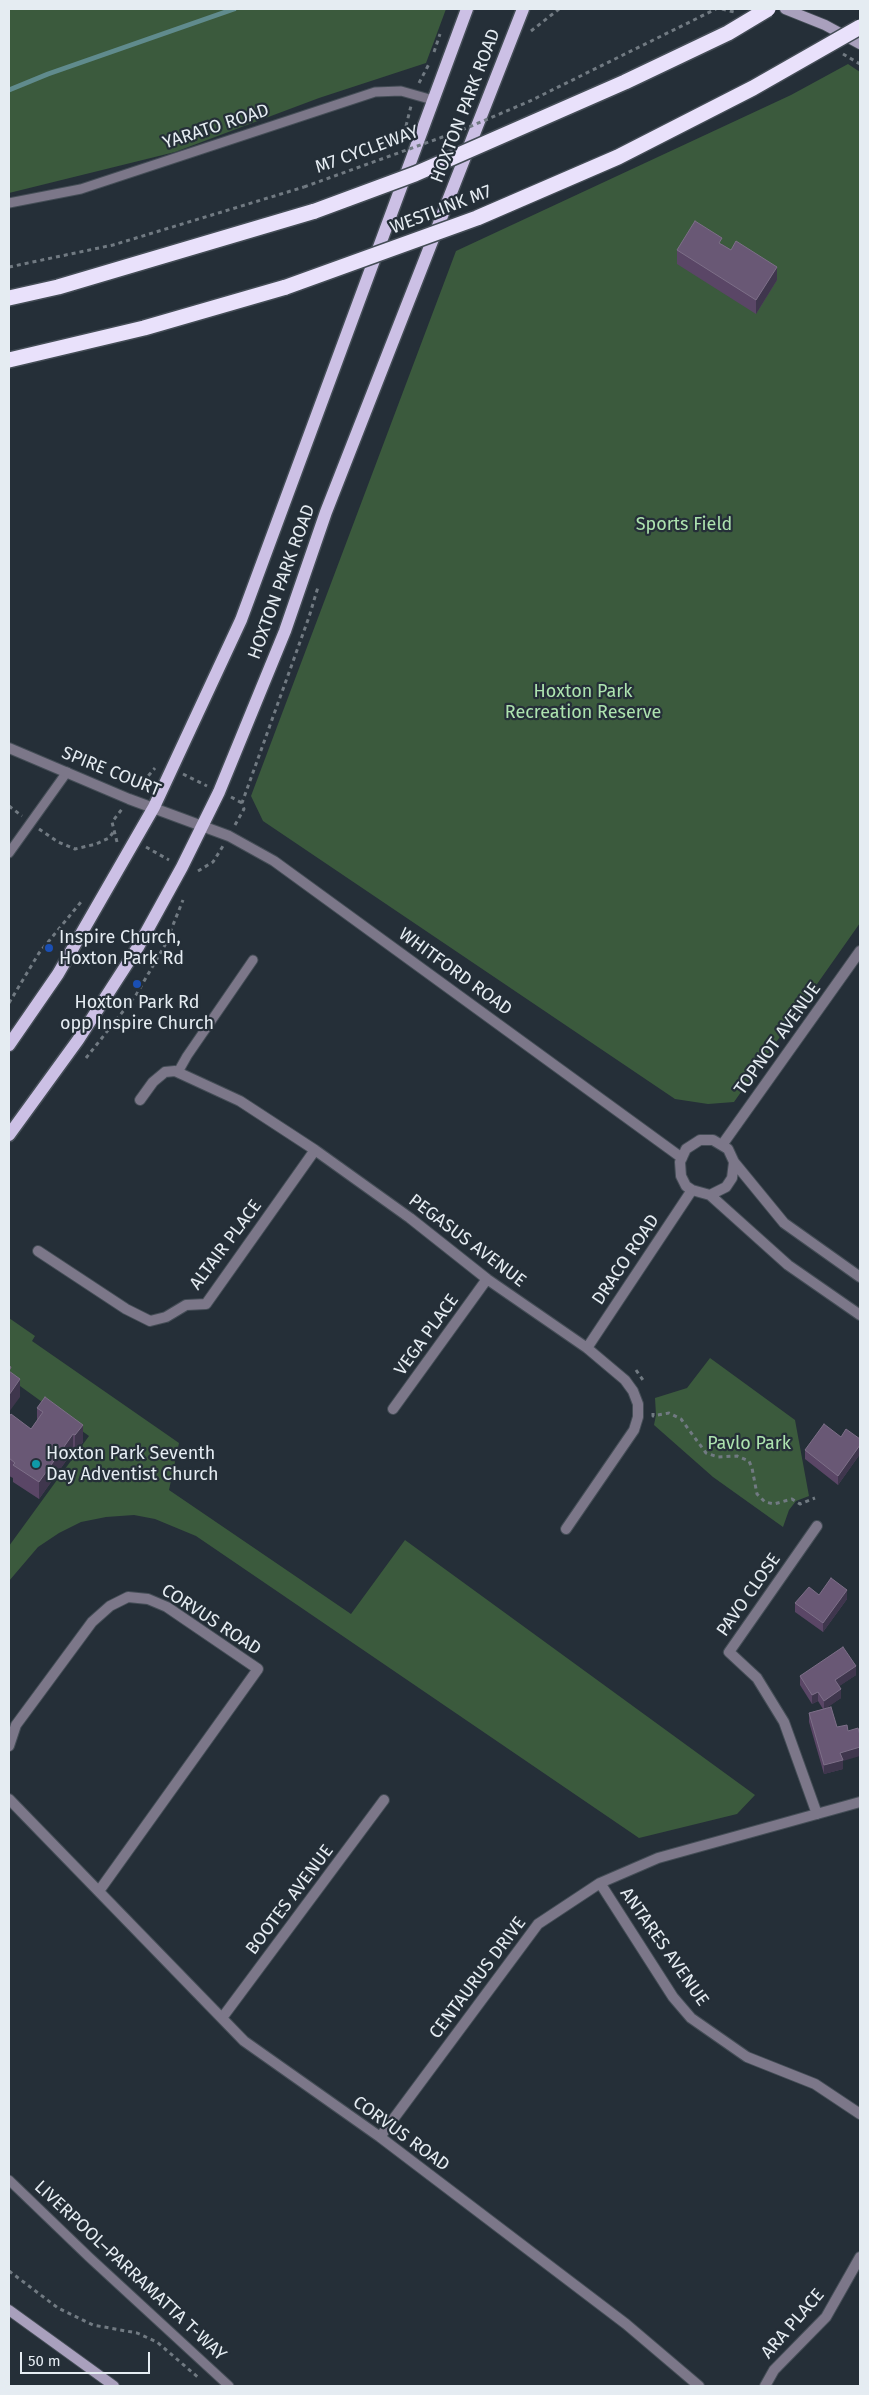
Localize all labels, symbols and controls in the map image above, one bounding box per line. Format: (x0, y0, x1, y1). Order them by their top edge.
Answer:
street label: HOXTON PARK ROAD (427, 26, 505, 186)
street label: YARATO ROAD (160, 100, 272, 154)
street label: M7 CYCLEWAY (312, 121, 422, 179)
street label: WESTLINK M7 (387, 181, 495, 239)
street label: HOXTON PARK ROAD (244, 502, 320, 662)
park label: Sports Field (636, 514, 732, 536)
park label: Hoxton Park Recreation Reserve (505, 681, 661, 724)
street label: SPIRE COURT (58, 742, 164, 802)
street label: WHITFORD ROAD (394, 924, 516, 1020)
place label: Inspire Church, Hoxton Park Rd (59, 927, 184, 970)
marker: Inspire Church, Hoxton Park Rd (43, 942, 55, 954)
marker: Hoxton Park Rd opp Inspire Church (131, 978, 143, 990)
street label: TOPNOT AVENUE (730, 979, 826, 1099)
place label: Hoxton Park Rd opp Inspire Church (60, 992, 214, 1034)
street label: PEGASUS AVENUE (404, 1190, 530, 1292)
street label: ALTAIR PLACE (185, 1196, 267, 1294)
street label: DRACO ROAD (588, 1211, 664, 1309)
street label: VEGA PLACE (390, 1290, 464, 1380)
park label: Pavlo Park (707, 1433, 791, 1455)
place label: Hoxton Park Seventh Day Adventist Church (46, 1443, 219, 1486)
marker: Hoxton Park Seventh Day Adventist Church (30, 1458, 42, 1470)
street label: PAVO CLOSE (712, 1549, 786, 1641)
street label: CORVUS ROAD (157, 1580, 265, 1660)
street label: BOOTES AVENUE (242, 1841, 338, 1959)
street label: ANTARES AVENUE (615, 1884, 713, 2010)
street label: CENTAURUS DRIVE (425, 1913, 531, 2043)
street label: CORVUS ROAD (348, 2092, 454, 2176)
street label: LIVERPOOL–PARRAMATTA T-WAY (30, 2176, 230, 2366)
street label: ARA PLACE (757, 2285, 829, 2363)
scale bar (22, 2342, 152, 2374)
text: 50 m (28, 2352, 61, 2370)

